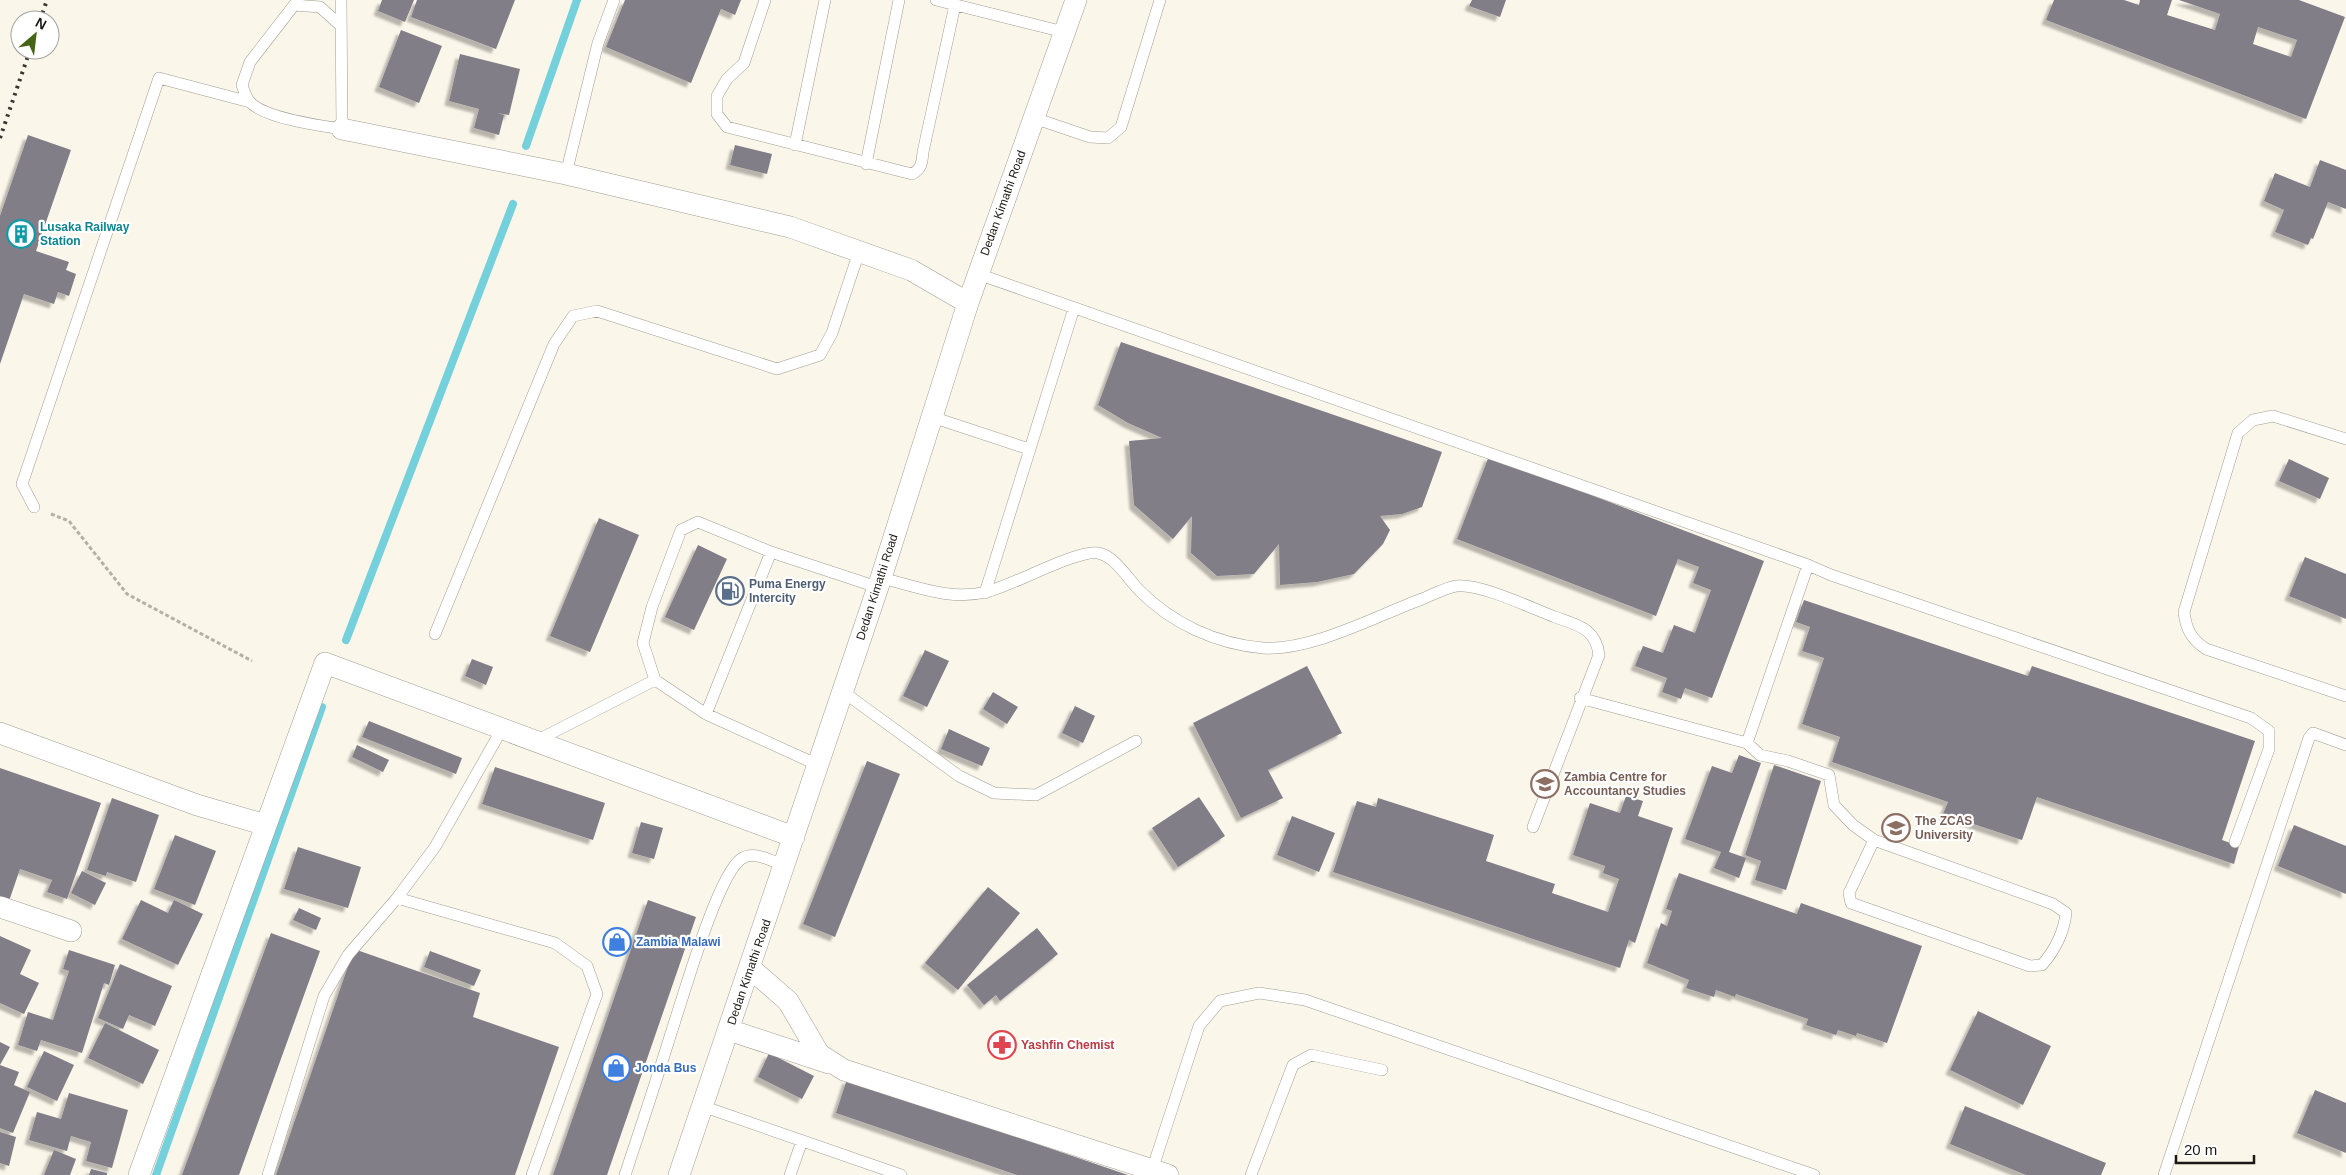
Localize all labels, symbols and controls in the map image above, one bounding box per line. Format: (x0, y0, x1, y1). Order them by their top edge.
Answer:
north arrow (10, 10, 60, 60)
text: N (33, 14, 49, 33)
street label: Dedan Kimathi Road (977, 149, 1029, 257)
building icon: Lusaka Railway Station (6, 219, 36, 249)
place label: Lusaka Railway Station (40, 220, 130, 248)
street label: Dedan Kimathi Road (853, 532, 901, 642)
fuel station icon: Puma Energy Intercity (715, 576, 745, 606)
place label: Puma Energy Intercity (749, 577, 826, 605)
school or university icon: Zambia Centre for Accountancy Studies (1530, 769, 1560, 799)
place label: Zambia Centre for Accountancy Studies (1564, 770, 1686, 798)
school or university icon: The ZCAS University (1881, 813, 1911, 843)
place label: The ZCAS University (1915, 814, 1973, 842)
street label: Dedan Kimathi Road (724, 917, 774, 1027)
shop icon: Zambia Malawi (602, 927, 632, 957)
place label: Zambia Malawi (636, 935, 721, 949)
pharmacy icon: Yashfin Chemist (987, 1030, 1017, 1060)
place label: Yashfin Chemist (1021, 1038, 1114, 1052)
shop icon: Jonda Bus (601, 1053, 631, 1083)
place label: Jonda Bus (635, 1061, 697, 1075)
scale bar (2176, 1132, 2254, 1164)
text: 20 m (2184, 1141, 2217, 1158)

